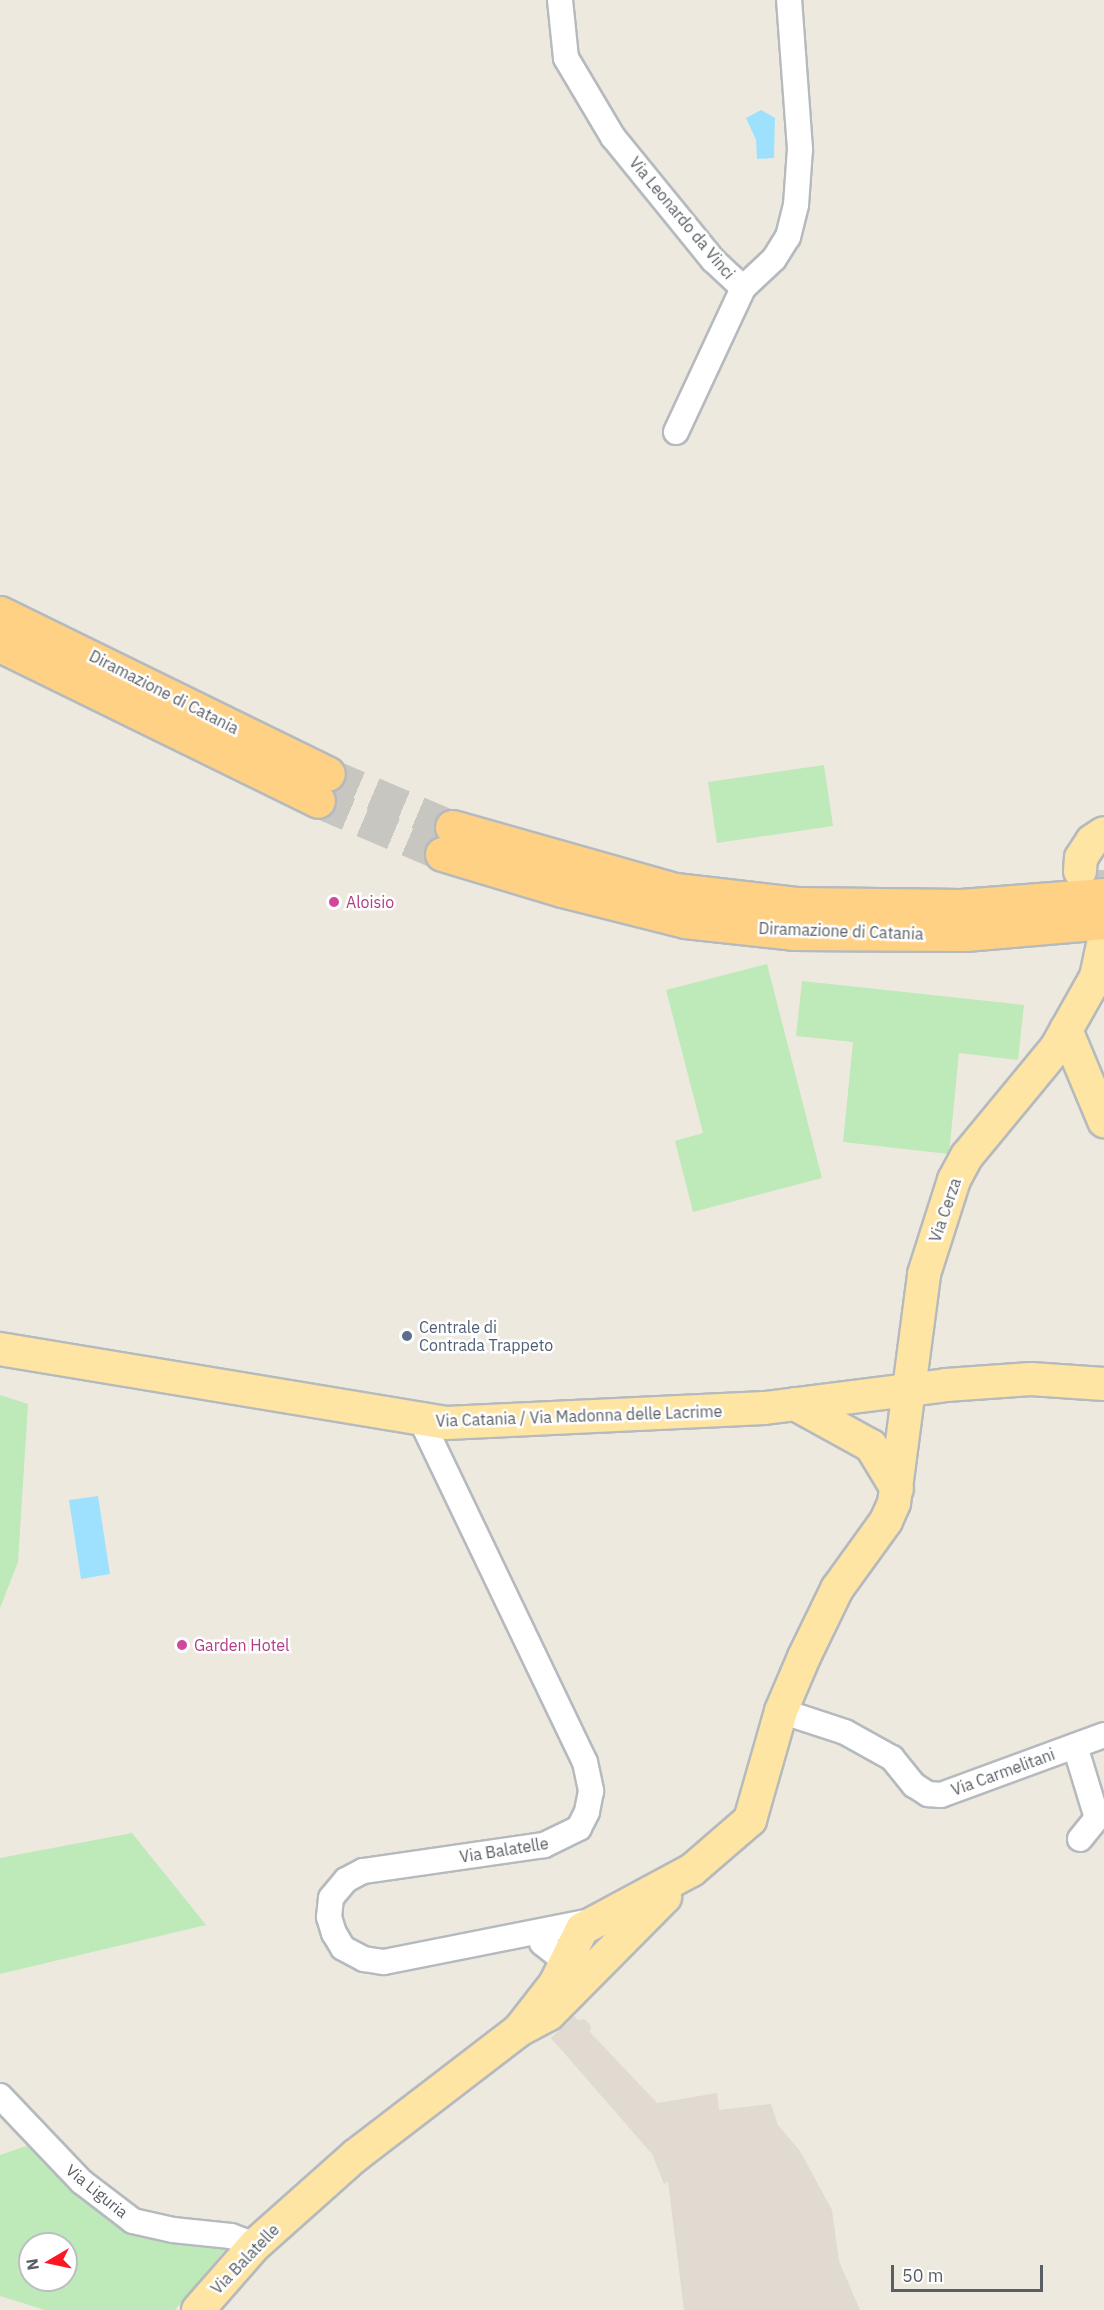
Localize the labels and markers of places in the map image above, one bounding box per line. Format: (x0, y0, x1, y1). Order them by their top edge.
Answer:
place label: Aloisio (346, 892, 394, 912)
marker: Aloisio (327, 895, 341, 909)
place label: Centrale di Contrada Trappeto (419, 1317, 553, 1355)
marker: Centrale di Contrada Trappeto (400, 1329, 414, 1343)
place label: Garden Hotel (194, 1635, 289, 1655)
marker: Garden Hotel (175, 1638, 189, 1652)

